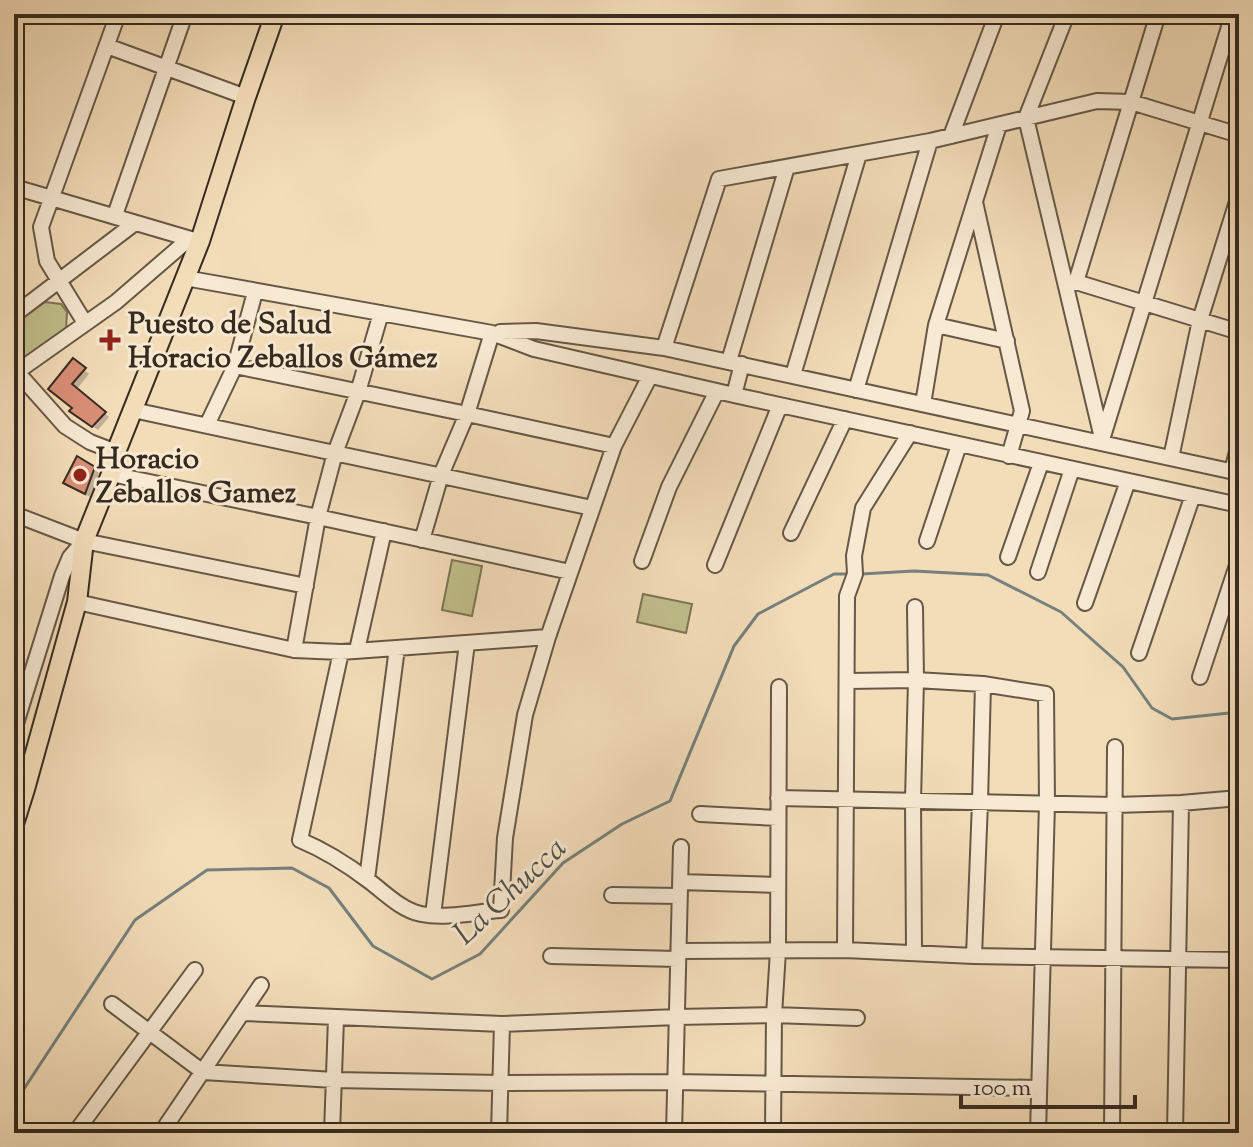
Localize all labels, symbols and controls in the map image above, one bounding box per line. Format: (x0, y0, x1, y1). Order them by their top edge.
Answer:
place label: Puesto de Salud Horacio Zeballos Gámez (128, 304, 438, 381)
marker: Puesto de Salud Horacio Zeballos Gámez (99, 329, 121, 351)
place label: Horacio Zeballos Gamez (96, 439, 296, 516)
marker: Horacio Zeballos Gamez (71, 466, 89, 484)
water label: La Chucca (444, 827, 578, 957)
scale bar (961, 1059, 1135, 1109)
text: 100 m (973, 1072, 1031, 1106)

